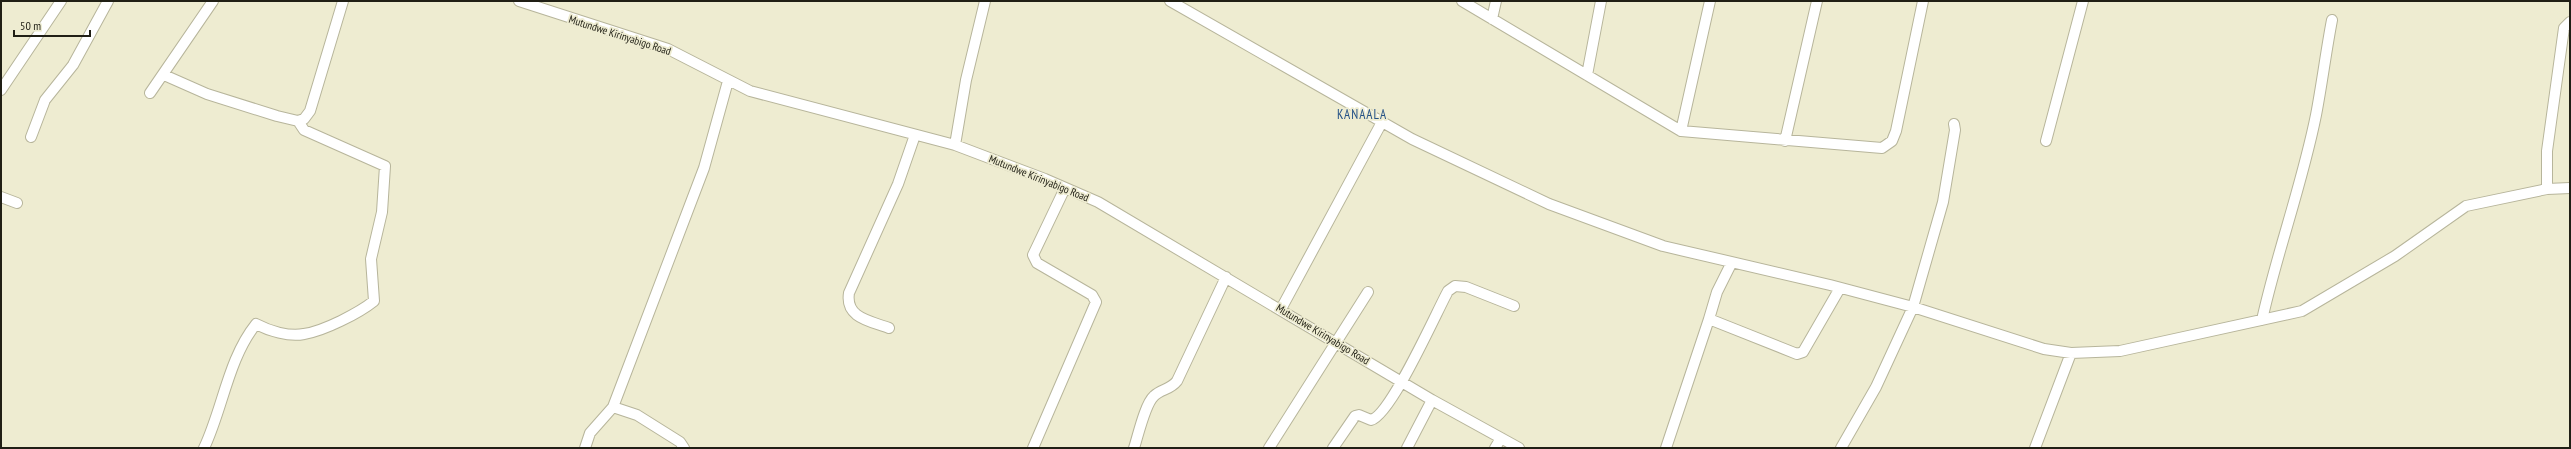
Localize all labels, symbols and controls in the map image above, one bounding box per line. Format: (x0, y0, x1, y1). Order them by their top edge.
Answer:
scale bar (14, 12, 90, 38)
street label: Mutundwe Kirinyabigo Road (567, 12, 673, 58)
text: 50 m (20, 18, 41, 33)
district label: KANAALA (1337, 106, 1387, 123)
street label: Mutundwe Kirinyabigo Road (987, 152, 1091, 205)
street label: Mutundwe Kirinyabigo Road (1274, 301, 1373, 368)

